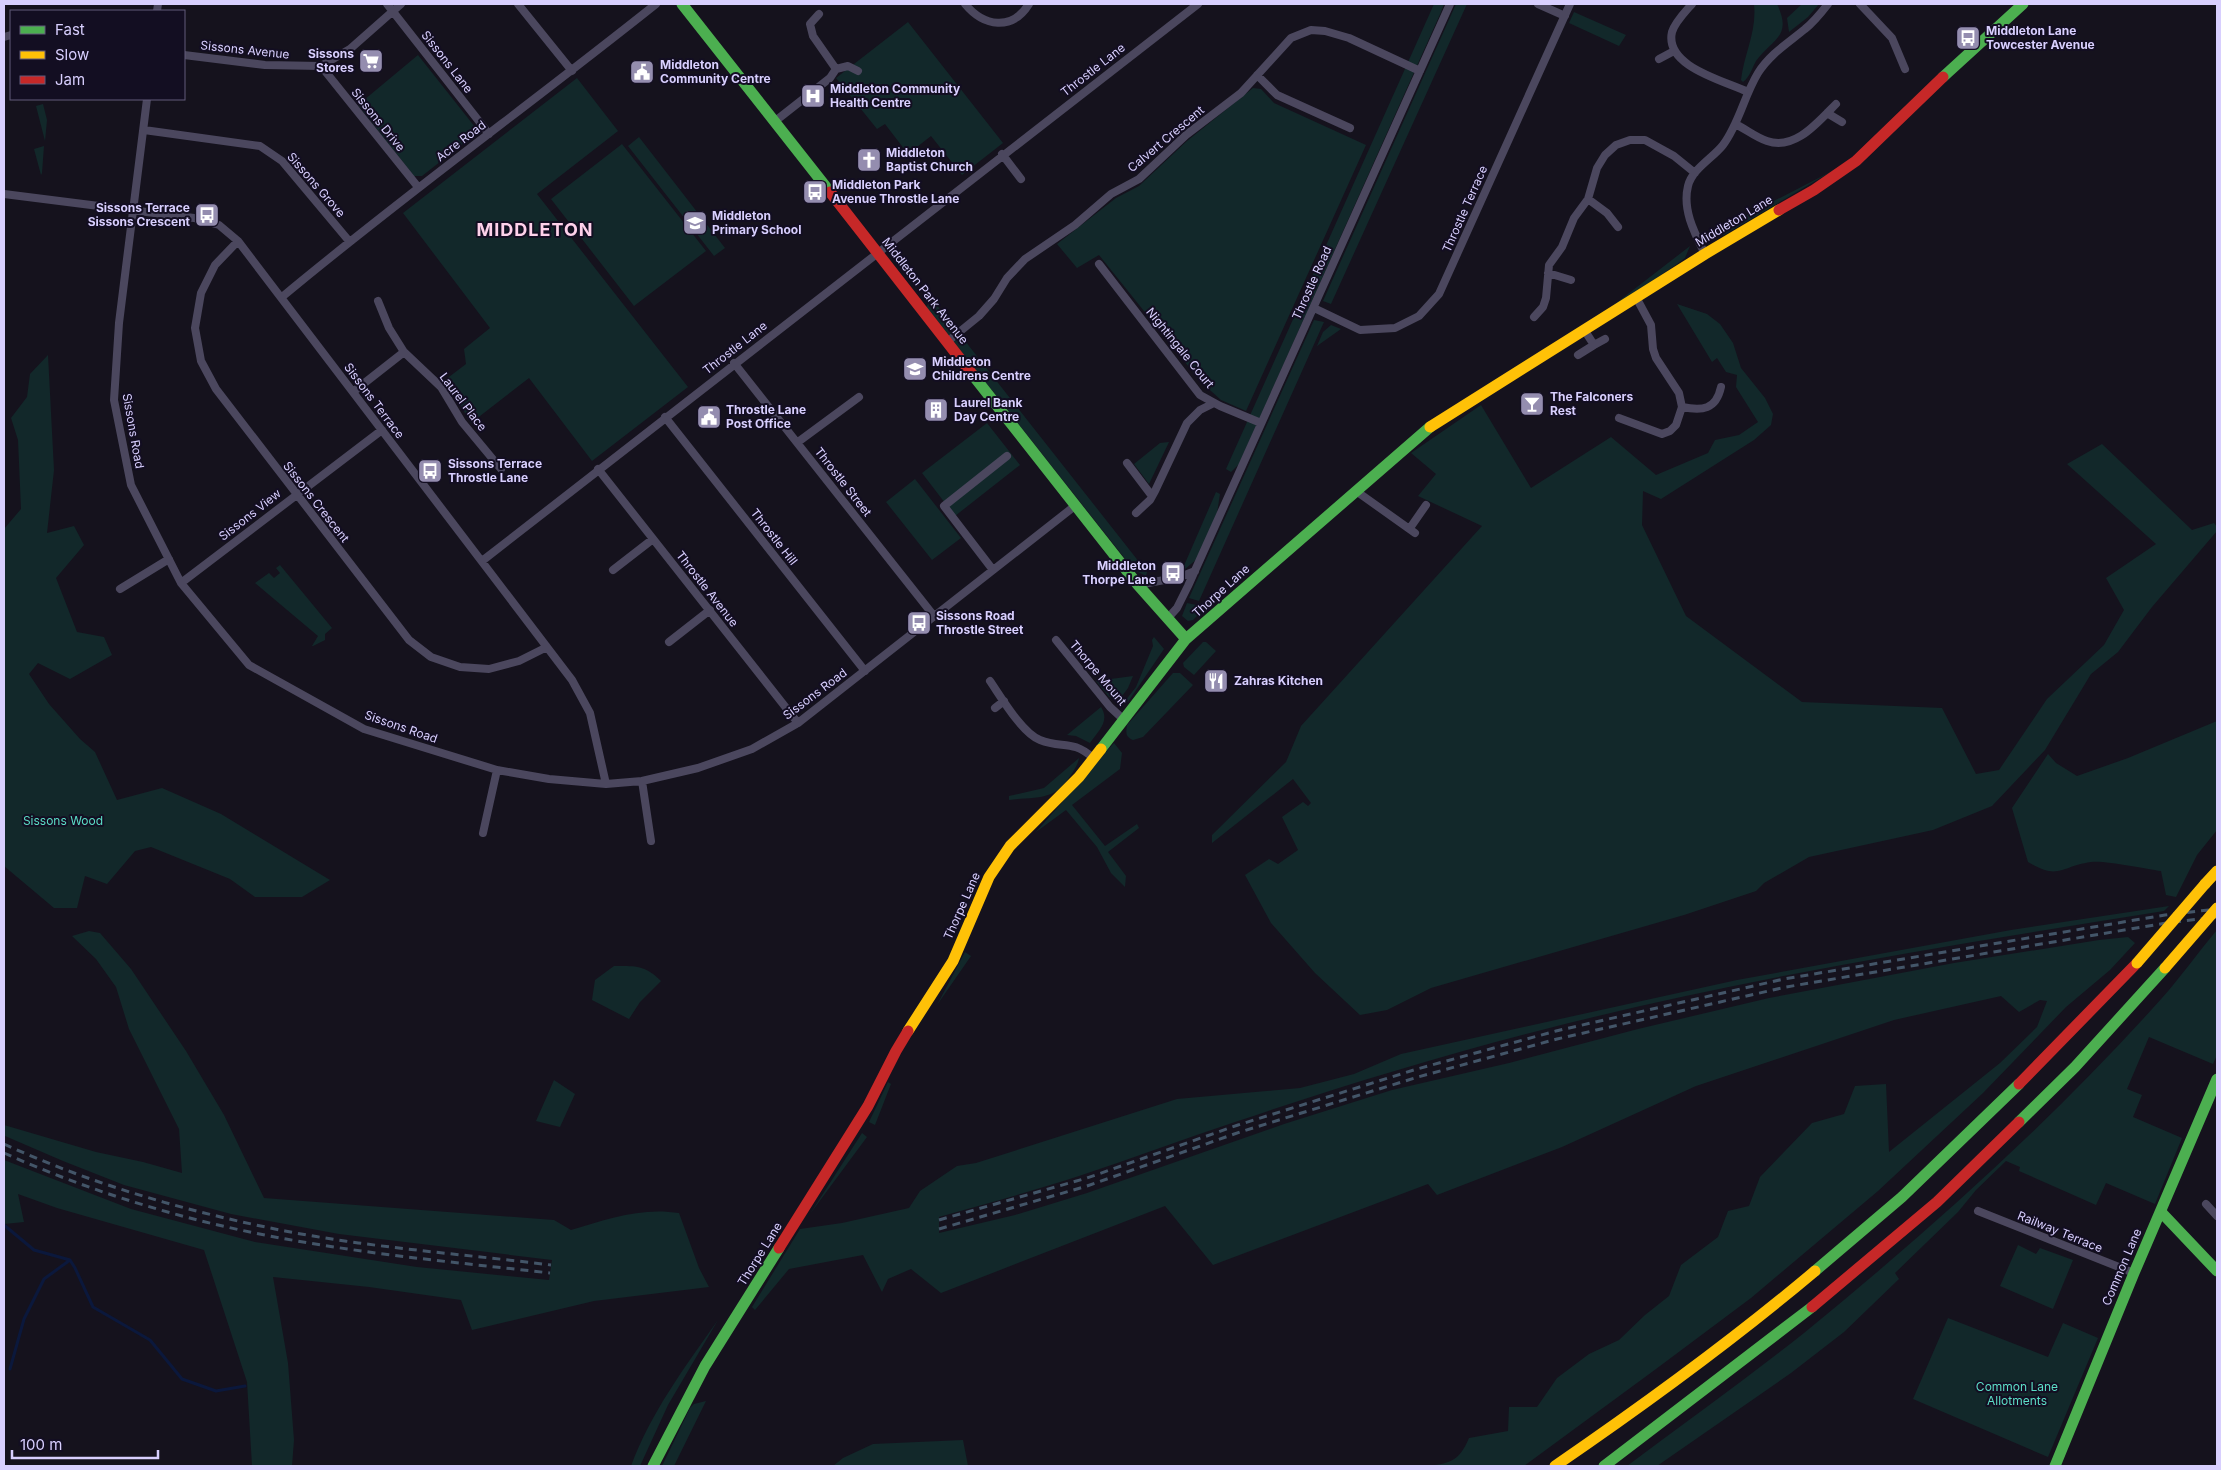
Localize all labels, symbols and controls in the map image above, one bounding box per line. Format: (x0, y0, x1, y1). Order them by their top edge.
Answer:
legend (10, 10, 185, 100)
text: Fast (55, 20, 85, 39)
place label: Middleton Lane Towcester Avenue (1986, 23, 2095, 52)
bus stop icon: Middleton Lane Towcester Avenue (1955, 25, 1981, 51)
street label: Sissons Lane (418, 28, 476, 96)
street label: Sissons Avenue (200, 37, 290, 62)
street label: Throstle Lane (1058, 40, 1128, 99)
text: Slow (55, 45, 89, 64)
place label: Sissons Stores (308, 46, 354, 75)
supermarket icon: Sissons Stores (358, 48, 384, 74)
place label: Middleton Community Centre (660, 57, 771, 86)
public building icon: Middleton Community Centre (629, 59, 655, 85)
text: Jam (55, 70, 85, 89)
place label: Middleton Community Health Centre (830, 81, 961, 110)
hospital icon: Middleton Community Health Centre (800, 83, 826, 109)
street label: Sissons Drive (348, 85, 408, 154)
street label: Calvert Crescent (1124, 102, 1207, 175)
street label: Acre Road (433, 117, 489, 164)
place label: Middleton Baptist Church (886, 145, 973, 174)
church icon: Middleton Baptist Church (856, 147, 882, 173)
street label: Sissons Grove (284, 149, 349, 220)
street label: Throstle Terrace (1439, 163, 1490, 255)
place label: Middleton Park Avenue Throstle Lane (832, 177, 959, 206)
bus stop icon: Middleton Park Avenue Throstle Lane (802, 179, 828, 205)
street label: Middleton Lane (1692, 192, 1775, 250)
place label: Sissons Terrace Sissons Crescent (88, 200, 191, 229)
bus stop icon: Sissons Terrace Sissons Crescent (194, 202, 220, 228)
place label: Middleton Primary School (712, 208, 801, 237)
school or university icon: Middleton Primary School (682, 210, 708, 236)
district label: MIDDLETON (477, 219, 593, 240)
street label: Middleton Park Avenue (879, 234, 972, 347)
street label: Throstle Road (1289, 244, 1334, 322)
street label: Nightingale Court (1143, 304, 1218, 391)
street label: Throstle Lane (700, 318, 770, 377)
place label: Middleton Childrens Centre (932, 354, 1031, 383)
school or university icon: Middleton Childrens Centre (902, 356, 928, 382)
street label: Sissons Terrace (341, 360, 408, 442)
street label: Laurel Place (437, 369, 490, 434)
place label: The Falconers Rest (1550, 389, 1633, 418)
bar icon: The Falconers Rest (1519, 391, 1545, 417)
street label: Sissons Road (119, 392, 147, 470)
place label: Laurel Bank Day Centre (954, 395, 1022, 424)
building icon: Laurel Bank Day Centre (923, 397, 949, 423)
place label: Throstle Lane Post Office (726, 402, 806, 431)
public building icon: Throstle Lane Post Office (696, 404, 722, 430)
street label: Throstle Street (812, 444, 875, 519)
place label: Sissons Terrace Throstle Lane (448, 456, 542, 485)
street label: Sissons Crescent (280, 458, 353, 545)
bus stop icon: Sissons Terrace Throstle Lane (417, 458, 443, 484)
street label: Sissons View (215, 485, 284, 544)
street label: Throstle Hill (748, 505, 801, 568)
street label: Throstle Avenue (673, 548, 742, 630)
place label: Middleton Thorpe Lane (1082, 558, 1156, 587)
bus stop icon: Middleton Thorpe Lane (1160, 560, 1186, 586)
street label: Thorpe Lane (1189, 561, 1252, 620)
place label: Sissons Road Throstle Street (936, 608, 1024, 637)
bus stop icon: Sissons Road Throstle Street (906, 610, 932, 636)
street label: Thorpe Mount (1067, 637, 1130, 708)
street label: Sissons Road (780, 665, 850, 723)
restaurant icon: Zahras Kitchen (1203, 668, 1229, 694)
place label: Zahras Kitchen (1234, 673, 1323, 688)
street label: Sissons Road (363, 707, 440, 746)
park label: Sissons Wood (23, 813, 103, 828)
street label: Thorpe Lane (940, 870, 983, 942)
street label: Railway Terrace (2015, 1208, 2105, 1255)
street label: Thorpe Lane (734, 1219, 785, 1288)
street label: Common Lane (2099, 1226, 2145, 1308)
park label: Common Lane Allotments (1976, 1379, 2058, 1408)
scale bar (12, 1428, 159, 1460)
text: 100 m (20, 1435, 62, 1454)

